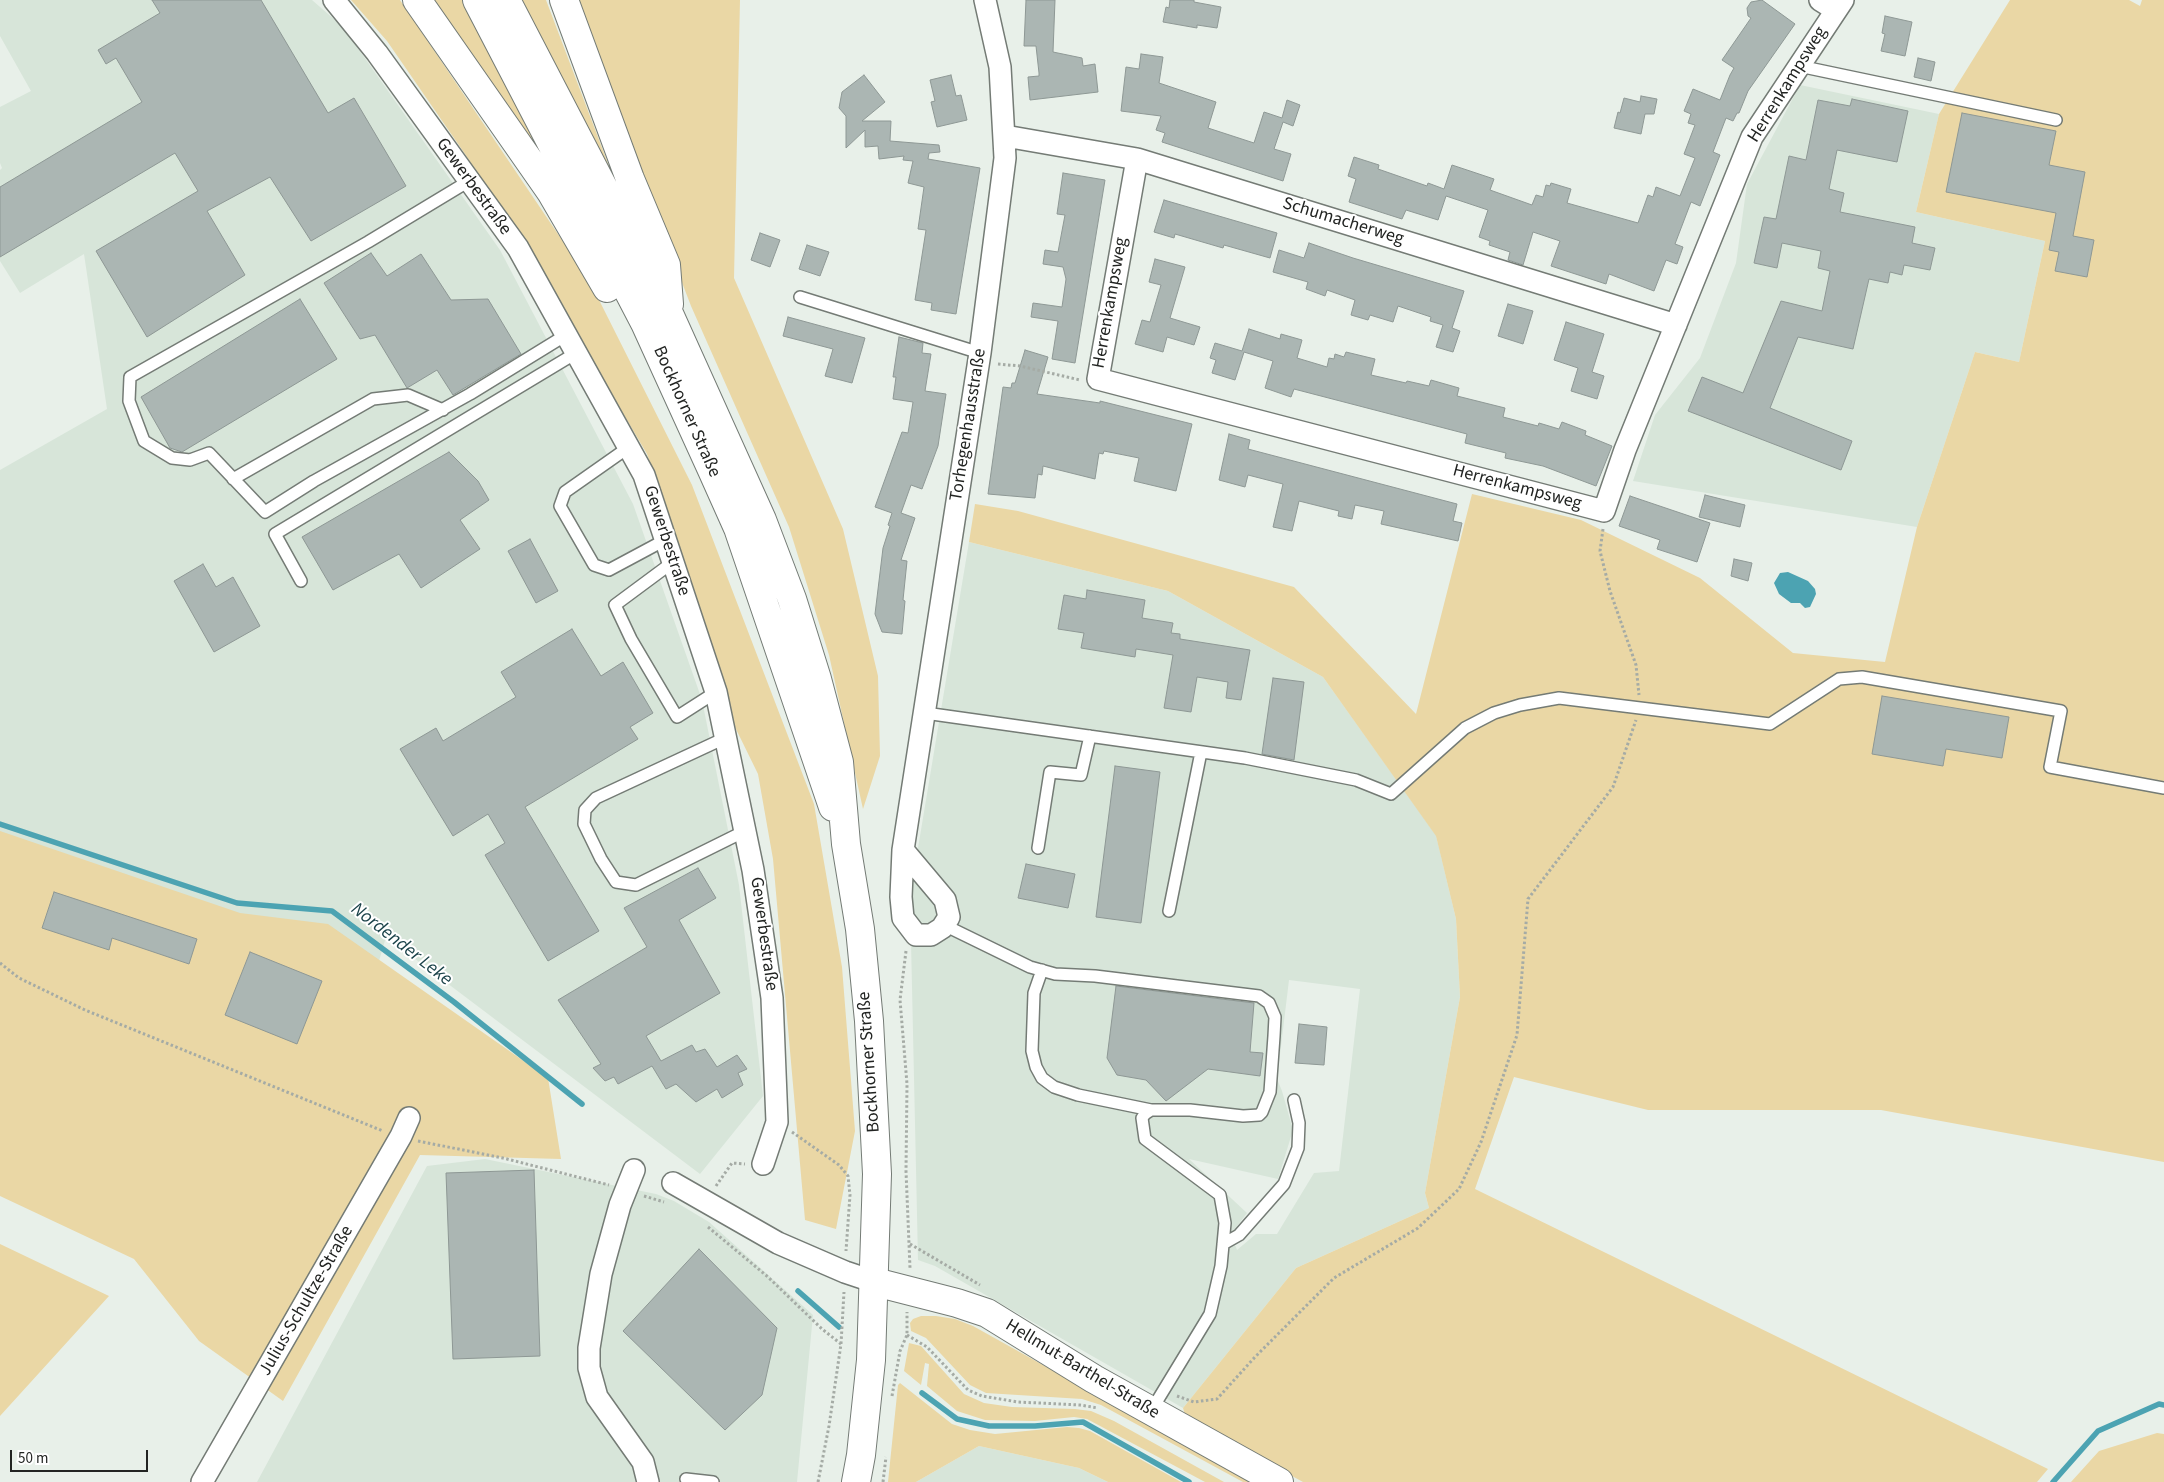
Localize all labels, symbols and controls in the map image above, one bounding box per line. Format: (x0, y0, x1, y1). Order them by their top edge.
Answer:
street label: Herrenkampsweg (1744, 23, 1832, 147)
street label: Gewerbestraße (431, 134, 515, 240)
street label: Schumacherweg (1280, 193, 1406, 251)
street label: Herrenkampsweg (1089, 236, 1133, 370)
street label: Bockhorner Straße (647, 343, 725, 481)
street label: Torhegenhausstraße (946, 347, 992, 503)
street label: Herrenkampsweg (1450, 460, 1584, 516)
street label: Gewerbestraße (638, 483, 694, 599)
street label: Gewerbestraße (744, 876, 782, 992)
water label: Nordender Leke (346, 898, 456, 992)
street label: Bockhorner Straße (854, 991, 886, 1133)
street label: Julius-Schultze-Straße (255, 1222, 359, 1380)
street label: Hellmut-Barthel-Straße (1001, 1315, 1163, 1425)
scale bar (12, 1440, 150, 1472)
text: 50 m (18, 1448, 48, 1469)

